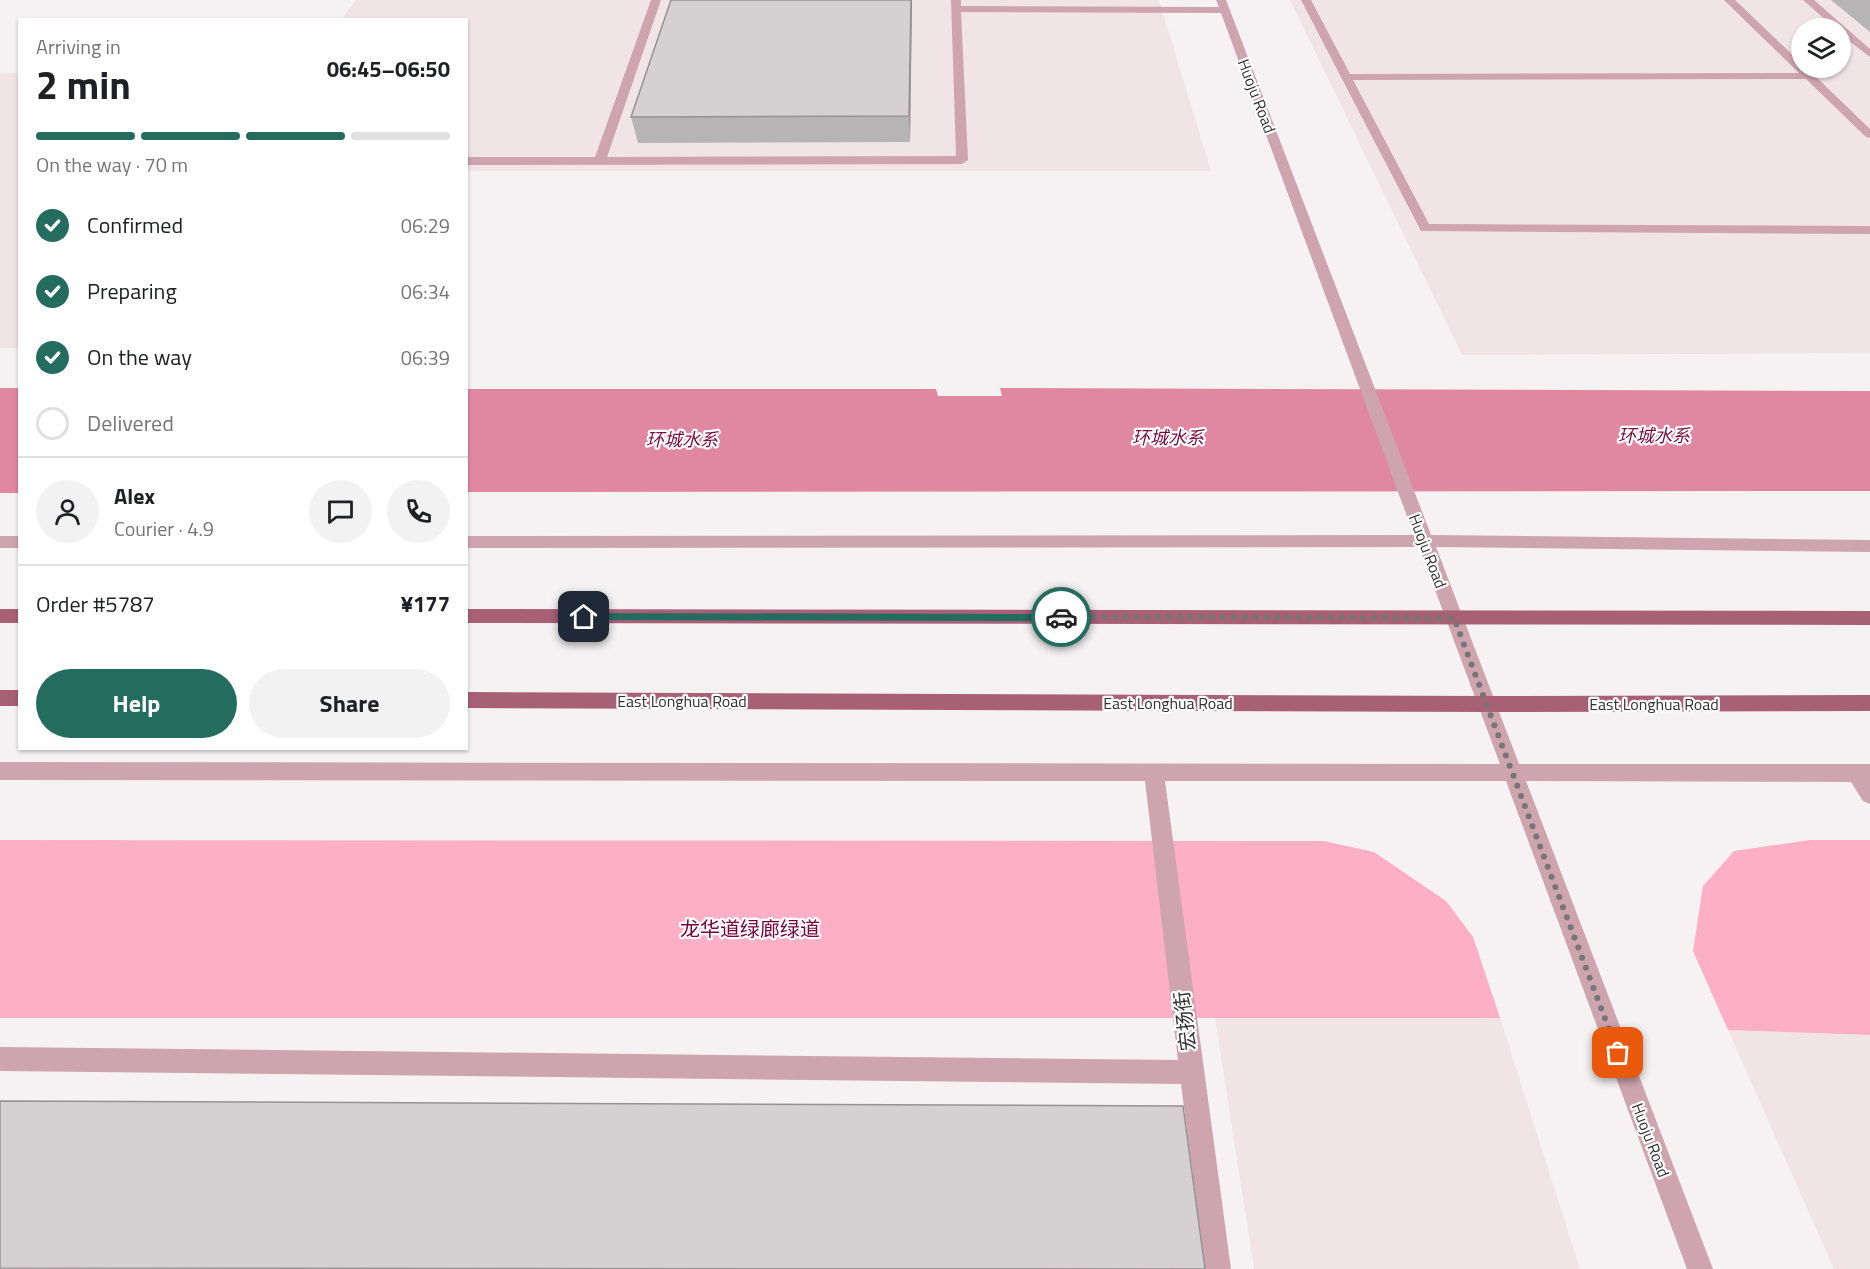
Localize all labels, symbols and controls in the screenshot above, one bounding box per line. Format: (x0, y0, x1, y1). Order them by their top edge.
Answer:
map controls (1791, 18, 1851, 78)
button: layers (1791, 18, 1851, 78)
text: Arriving in (36, 31, 121, 62)
text: 06:45–06:50 (327, 52, 450, 86)
text: 2 min (36, 55, 131, 114)
street label: Huoju Road (1232, 55, 1282, 137)
text: On the way · 70 m (36, 149, 188, 180)
text: Confirmed (87, 208, 183, 242)
icon: check (36, 209, 69, 242)
text: 06:29 (401, 210, 450, 241)
text: Preparing (87, 274, 177, 308)
icon: check (36, 275, 69, 308)
text: 06:34 (401, 276, 450, 307)
text: On the way (87, 340, 192, 374)
icon: check (36, 341, 69, 374)
text: 06:39 (401, 342, 450, 373)
text: Delivered (87, 406, 174, 440)
water label: 环城水系 (1618, 422, 1691, 449)
water label: 环城水系 (1132, 424, 1205, 451)
water label: 环城水系 (646, 426, 719, 453)
text: Alex (114, 479, 155, 513)
button: person (36, 480, 99, 543)
button: chat (309, 480, 372, 543)
button: phone (387, 480, 450, 543)
street label: Huoju Road (1403, 510, 1453, 592)
text: Courier · 4.9 (114, 513, 214, 544)
text: Order #5787 (36, 587, 155, 621)
text: ¥177 (401, 587, 450, 621)
courier (1031, 587, 1091, 647)
pin (558, 591, 609, 642)
icon: home (567, 600, 600, 633)
icon: car (1045, 601, 1078, 634)
button: Help (36, 669, 237, 738)
button: Share (249, 669, 450, 738)
street label: East Longhua Road (617, 689, 747, 713)
street label: East Longhua Road (1103, 691, 1233, 715)
street label: East Longhua Road (1589, 692, 1719, 716)
park label: 龙华道绿廊绿道 (680, 913, 820, 944)
street label: 宏扬街 (1165, 989, 1204, 1053)
pin (1592, 1027, 1643, 1078)
icon: bag (1601, 1036, 1634, 1069)
street label: Huoju Road (1626, 1099, 1676, 1181)

